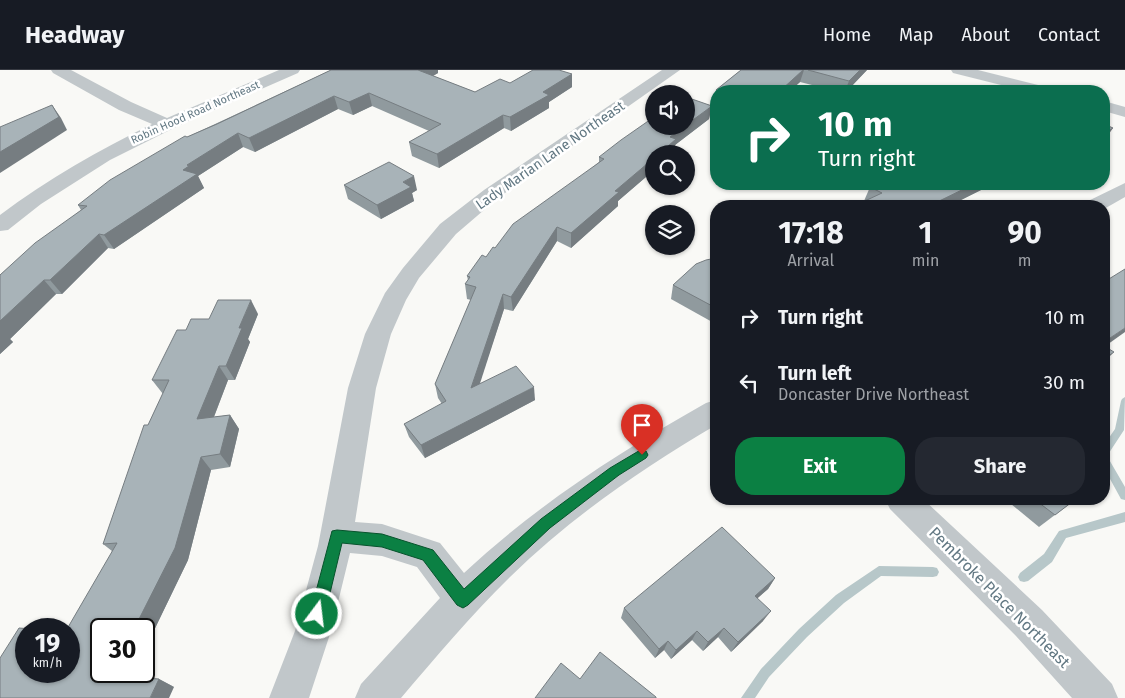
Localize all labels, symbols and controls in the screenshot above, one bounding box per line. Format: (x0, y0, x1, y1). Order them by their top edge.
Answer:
text: Headway (25, 21, 124, 49)
text: Home (823, 24, 871, 46)
text: Map (899, 24, 933, 46)
text: About (961, 24, 1010, 46)
text: Contact (1038, 24, 1100, 46)
street label: Robin Hood Road Northeast (129, 78, 262, 147)
map controls (645, 85, 695, 255)
button: sound (645, 85, 695, 135)
street label: Lady Marian Lane Northeast (473, 97, 629, 213)
text: 10 m (818, 103, 893, 145)
icon: right (735, 105, 800, 170)
button: search (645, 145, 695, 195)
text: Turn right (818, 145, 915, 172)
button: layers (645, 205, 695, 255)
text: 17:18 (778, 215, 844, 251)
text: 1 (919, 215, 933, 251)
text: 90 (1007, 215, 1042, 251)
text: Arrival (787, 251, 834, 270)
text: min (912, 251, 939, 270)
text: m (1018, 251, 1032, 270)
icon: right (735, 304, 763, 332)
text: Turn right (778, 306, 863, 329)
text: 10 m (1045, 306, 1085, 329)
text: Turn left (778, 362, 852, 385)
icon: left (735, 369, 763, 397)
text: 30 m (1044, 371, 1085, 394)
text: Doncaster Drive Northeast (778, 385, 969, 404)
pin (621, 404, 663, 455)
icon: arrive (628, 411, 656, 439)
button: Exit (735, 437, 905, 495)
button: Share (915, 437, 1085, 495)
street label: Pembroke Place Northeast (925, 523, 1074, 672)
position arrow (290, 587, 342, 639)
speed limit sign: 30 (90, 618, 155, 683)
text: 19 (35, 629, 60, 659)
text: km/h (33, 656, 62, 670)

